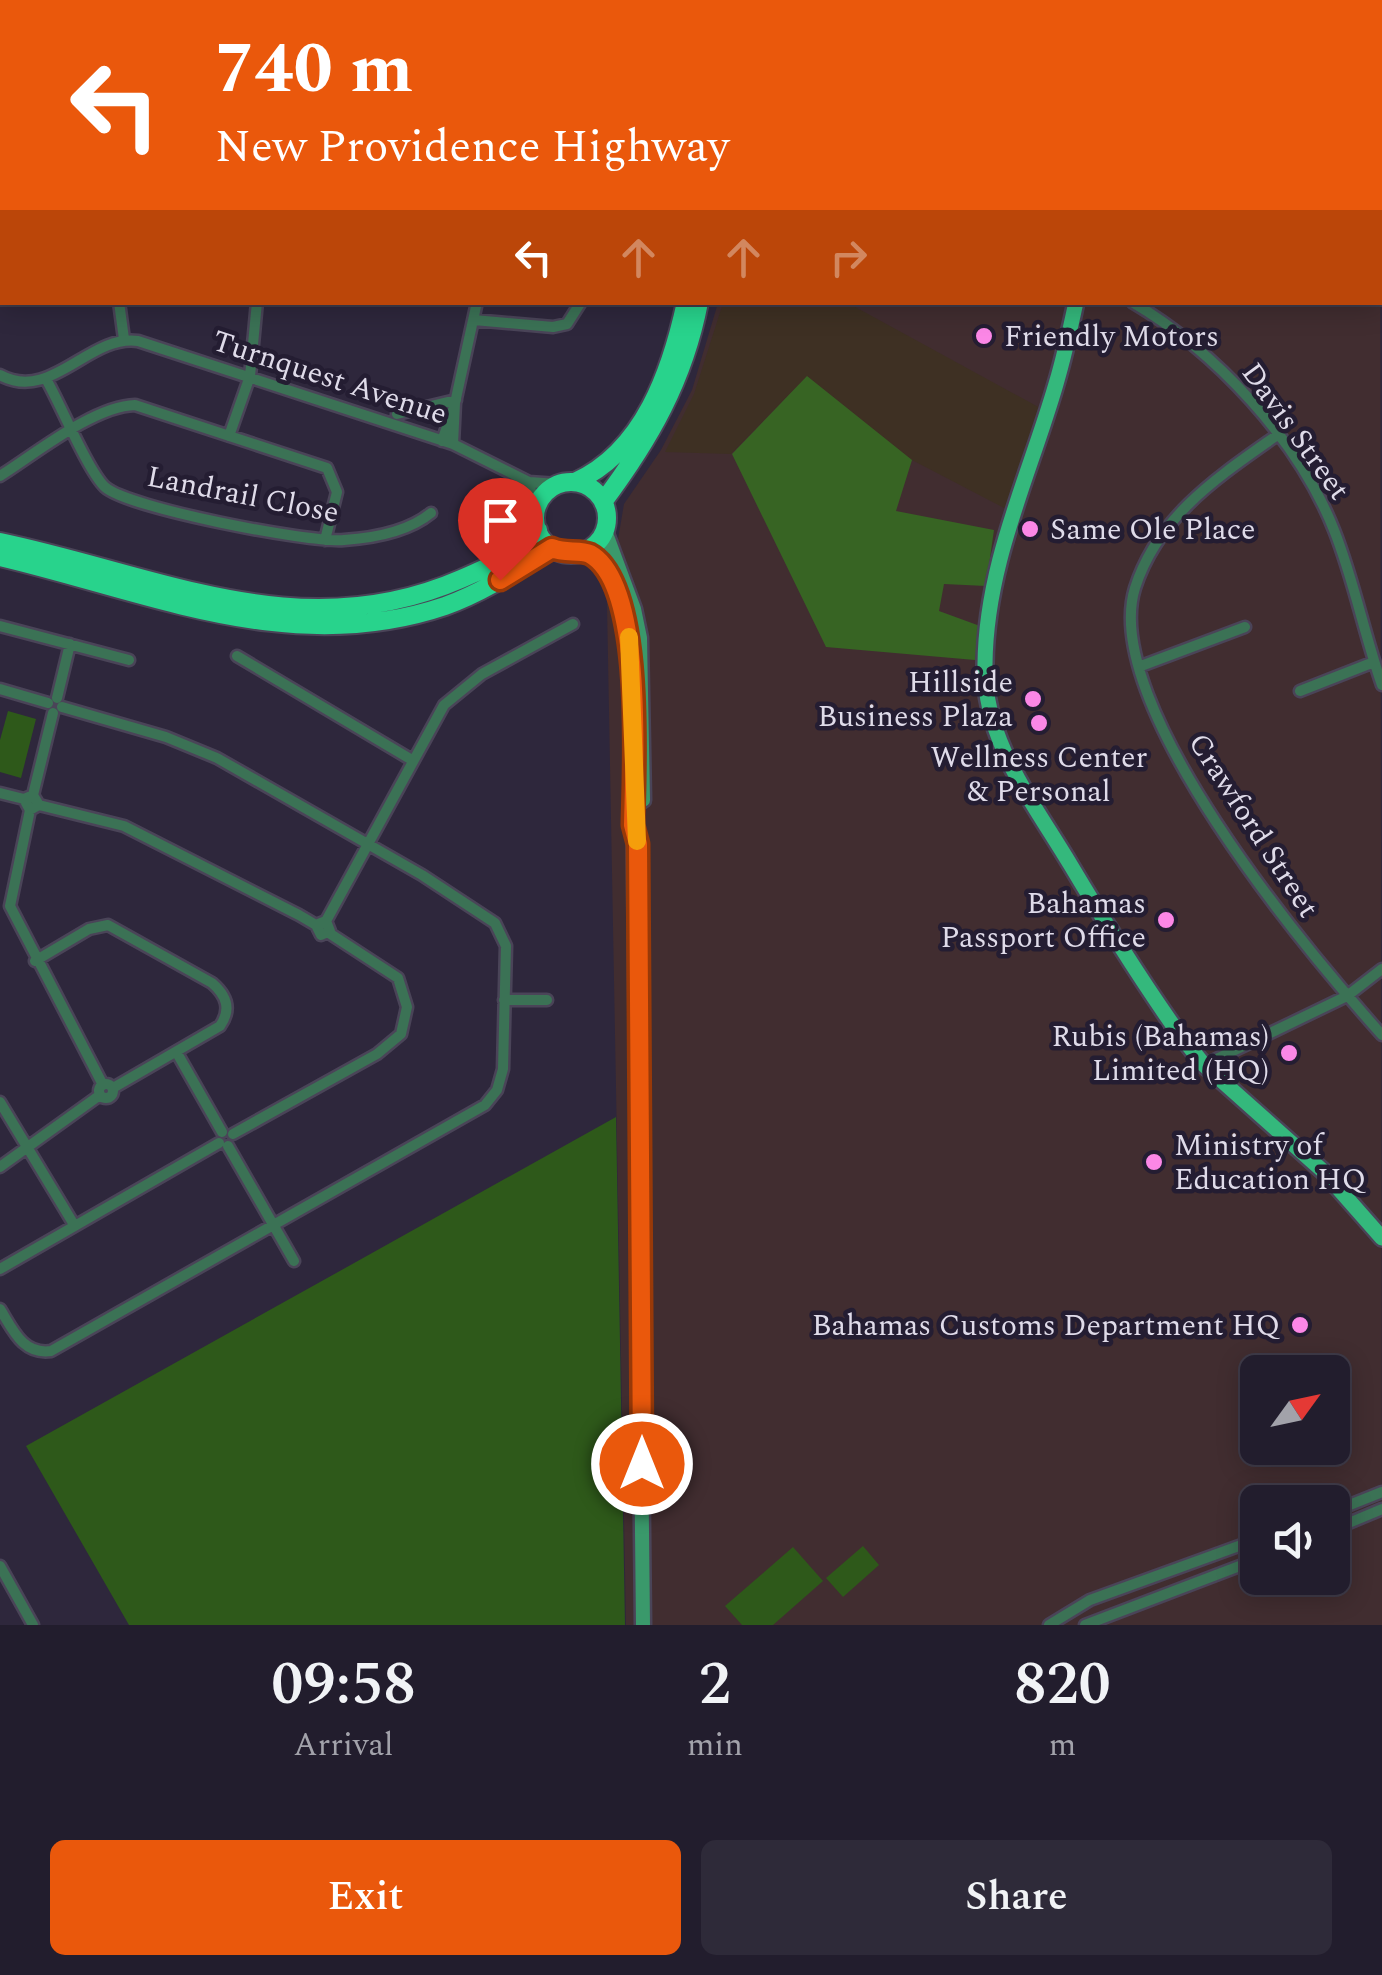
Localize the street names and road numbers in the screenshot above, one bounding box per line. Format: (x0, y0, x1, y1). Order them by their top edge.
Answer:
street label: Turnquest Avenue (207, 318, 453, 438)
street label: Davis Street (1229, 353, 1361, 510)
street label: Landrail Close (143, 454, 343, 536)
street label: Crawford Street (1176, 724, 1330, 927)

